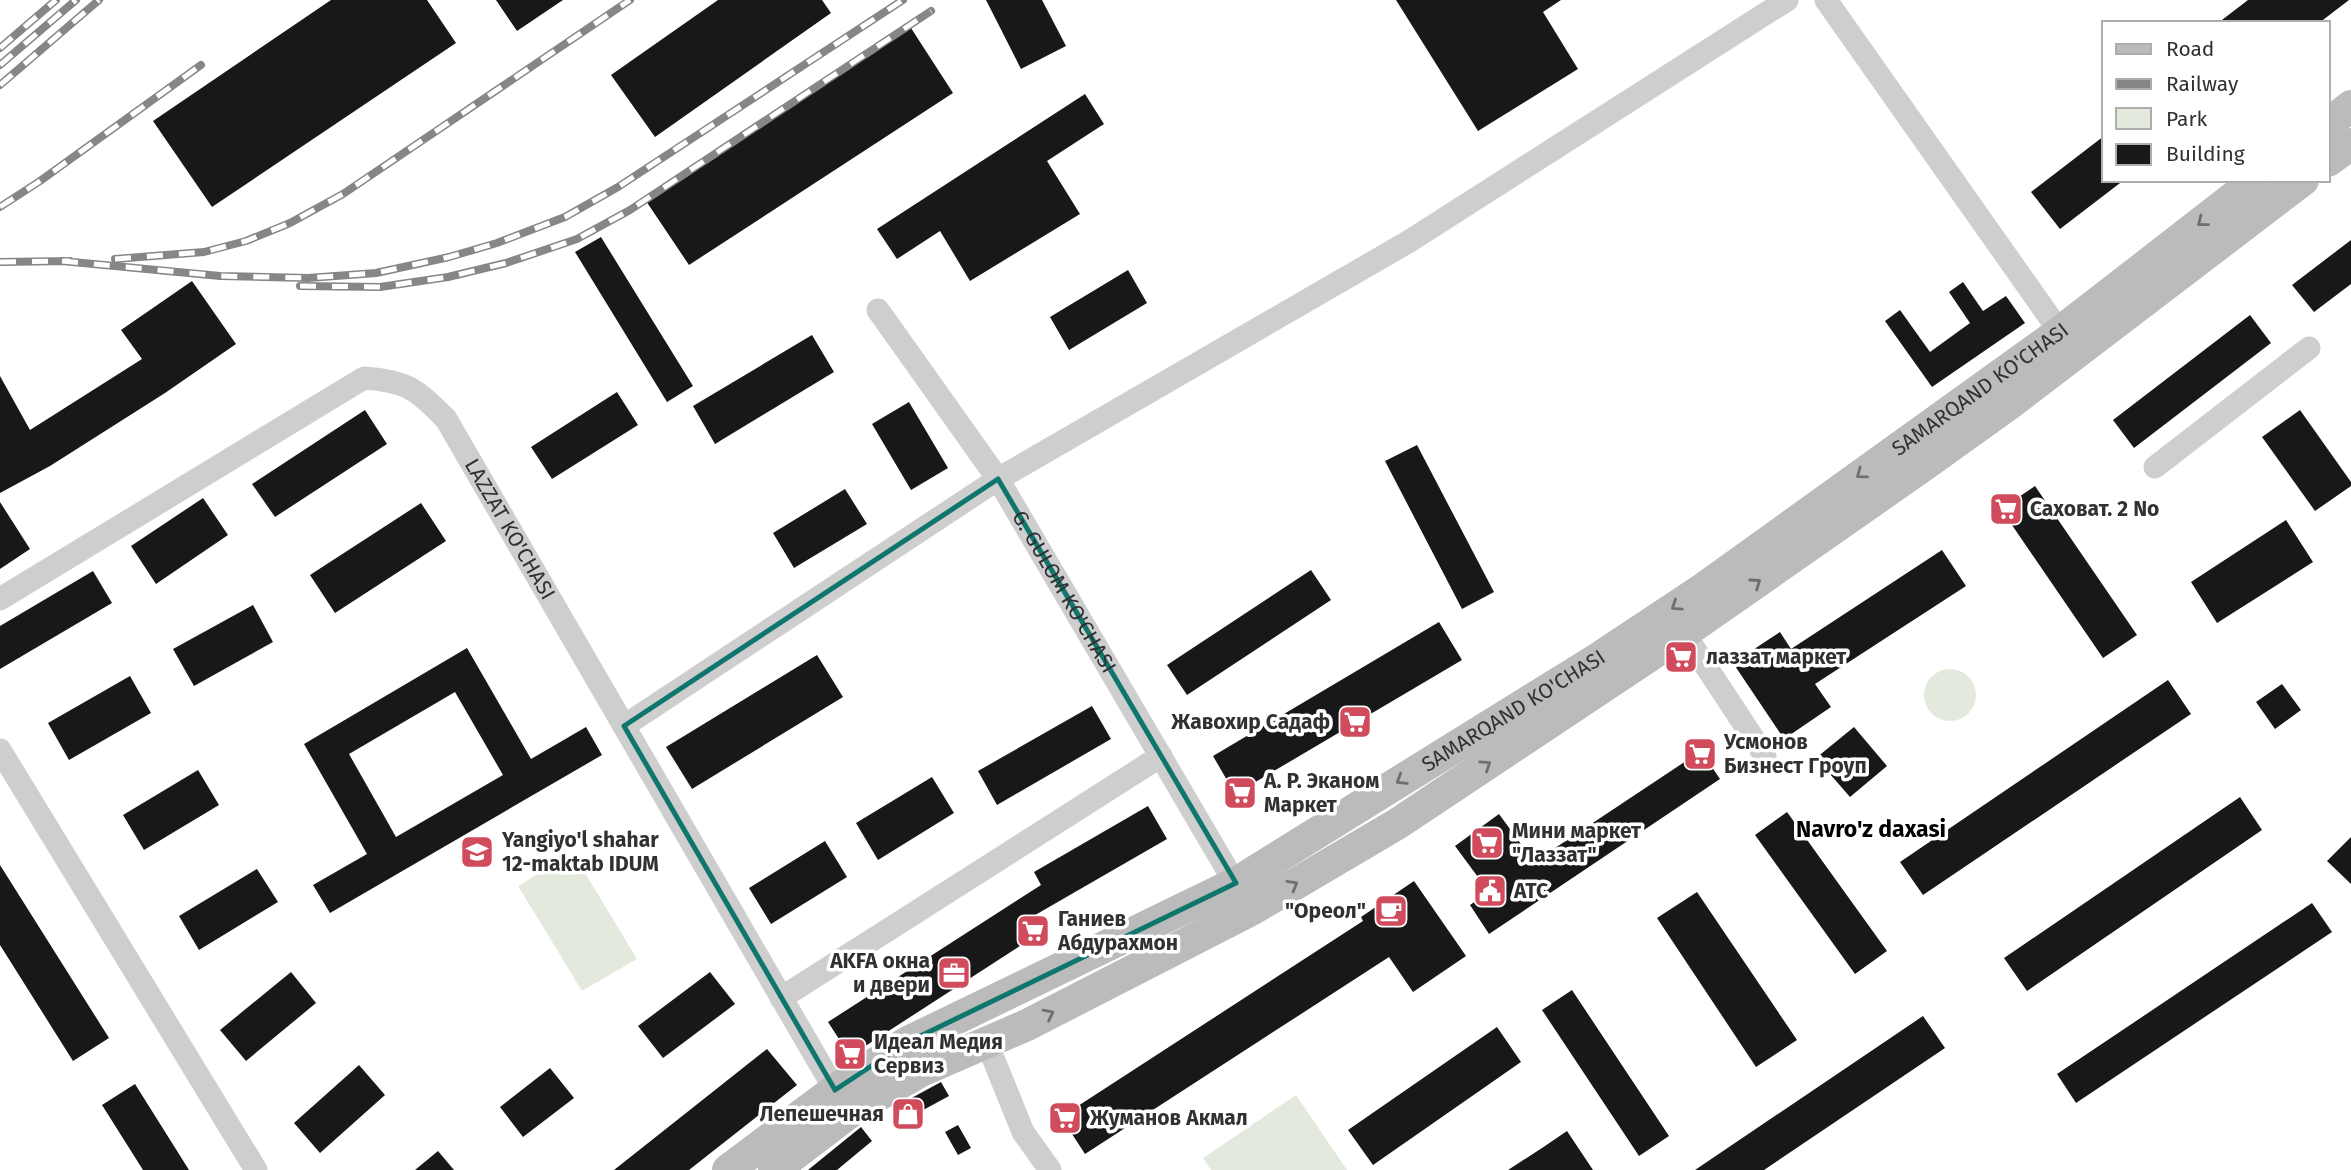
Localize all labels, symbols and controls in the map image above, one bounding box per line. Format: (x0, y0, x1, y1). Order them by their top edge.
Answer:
legend (2102, 21, 2330, 182)
text: Road (2166, 36, 2214, 62)
text: Railway (2166, 71, 2239, 97)
text: Park (2166, 106, 2208, 132)
text: Building (2166, 141, 2245, 167)
one-way arrow (2197, 214, 2209, 227)
street label: SAMARQAND KO'CHASI (1887, 317, 2074, 462)
street label: LAZZAT KO'CHASI (459, 454, 561, 604)
one-way arrow (1857, 466, 1869, 478)
supermarket icon: Саховат. 2 No (1987, 490, 2025, 528)
place label: Саховат. 2 No (2030, 496, 2159, 522)
street label: G. GULOM KO'CHASI (1006, 506, 1122, 678)
one-way arrow (1748, 579, 1761, 591)
one-way arrow (1671, 598, 1684, 610)
supermarket icon: лаззат маркет (1662, 638, 1700, 676)
street label: SAMARQAND KO'CHASI (1417, 644, 1610, 778)
place label: лаззат маркет (1706, 644, 1847, 670)
supermarket icon: Жавохир Садаф (1336, 703, 1374, 741)
place label: Жавохир Садаф (1170, 709, 1330, 735)
place label: Усмонов Бизнест Гроуп (1723, 729, 1867, 779)
supermarket icon: Усмонов Бизнест Гроуп (1681, 735, 1719, 773)
one-way arrow (1478, 760, 1491, 773)
place label: А. Р. Эканом Маркет (1263, 768, 1379, 818)
one-way arrow (1396, 772, 1409, 785)
supermarket icon: А. Р. Эканом Маркет (1221, 774, 1259, 812)
district label: Navro'z daxasi (1796, 815, 1946, 843)
place label: Мини маркет "Лаззат" (1512, 818, 1642, 868)
supermarket icon: Мини маркет "Лаззат" (1468, 824, 1506, 862)
place label: Yangiyo'l shahar 12-maktab IDUM (501, 827, 659, 877)
school or university icon: Yangiyo'l shahar 12-maktab IDUM (458, 833, 496, 871)
public building icon: АТС (1471, 872, 1509, 910)
place label: АТС (1513, 878, 1548, 904)
one-way arrow (1286, 880, 1299, 893)
cafe icon: "Ореол" (1372, 892, 1410, 930)
place label: "Ореол" (1285, 898, 1366, 924)
place label: Ганиев Абдурахмон (1057, 906, 1178, 956)
supermarket icon: Ганиев Абдурахмон (1014, 912, 1052, 950)
place label: AKFA окна и двери (829, 948, 930, 998)
office icon: AKFA окна и двери (935, 954, 973, 992)
one-way arrow (1042, 1008, 1054, 1022)
place label: Идеал Медия Сервиз (874, 1029, 1003, 1079)
supermarket icon: Идеал Медия Сервиз (831, 1035, 869, 1073)
shop icon: Лепешечная (889, 1095, 927, 1133)
supermarket icon: Жуманов Акмал (1046, 1099, 1084, 1137)
place label: Лепешечная (760, 1101, 884, 1127)
place label: Жуманов Акмал (1089, 1105, 1248, 1131)

